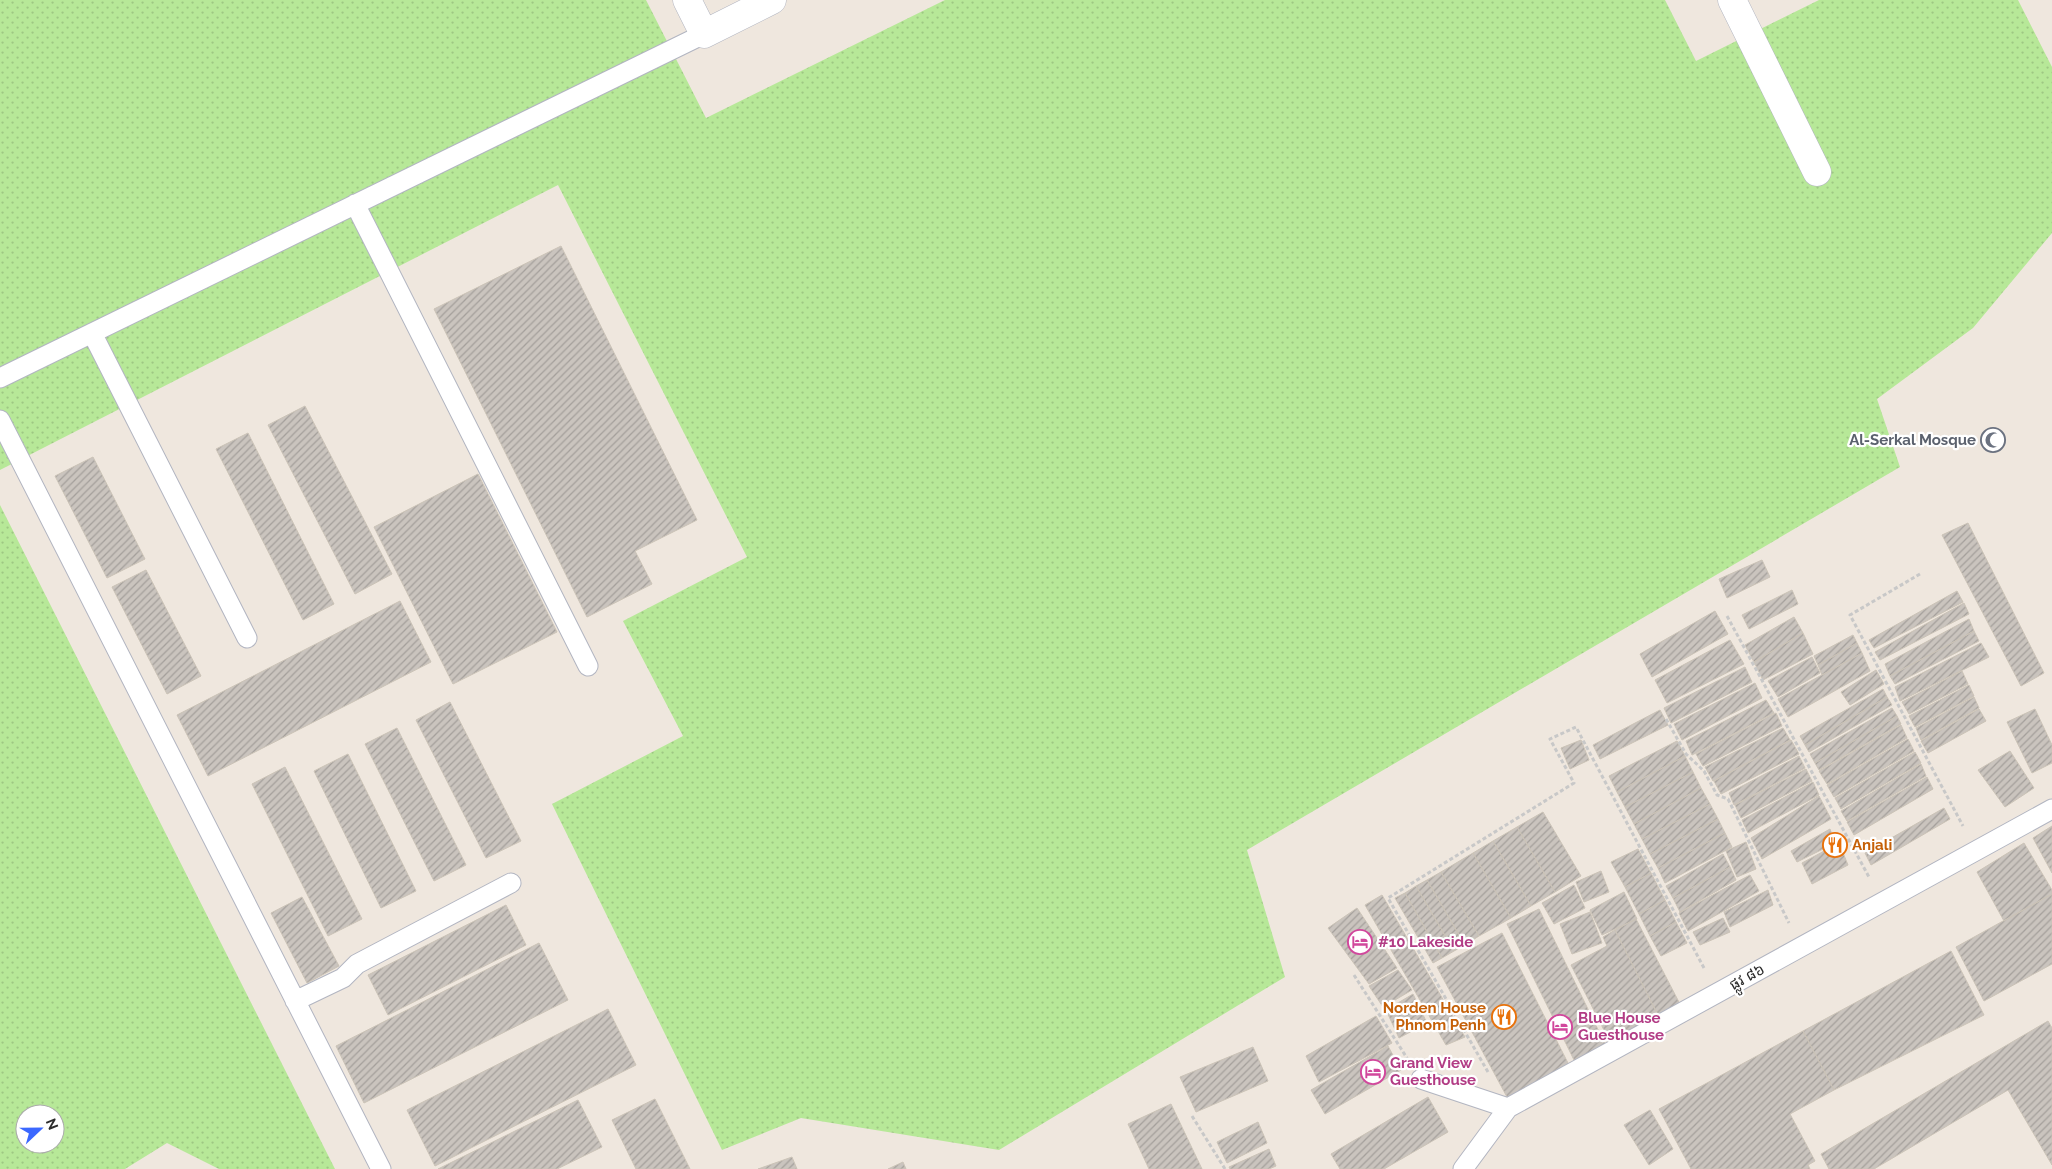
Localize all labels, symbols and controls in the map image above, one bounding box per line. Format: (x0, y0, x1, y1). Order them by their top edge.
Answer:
mosque icon: Al-Serkal Mosque (1980, 427, 2006, 453)
place label: Al-Serkal Mosque (1849, 431, 1976, 449)
restaurant icon: Anjali (1822, 832, 1848, 858)
place label: Anjali (1852, 836, 1892, 854)
hotel icon: #10 Lakeside (1347, 929, 1373, 955)
place label: #10 Lakeside (1378, 933, 1473, 951)
street label: ផ្លូវ ៨៦ (1726, 960, 1770, 998)
place label: Norden House Phnom Penh (1383, 999, 1486, 1034)
restaurant icon: Norden House Phnom Penh (1491, 1004, 1517, 1030)
place label: Blue House Guesthouse (1578, 1009, 1664, 1044)
hotel icon: Blue House Guesthouse (1547, 1014, 1573, 1040)
place label: Grand View Guesthouse (1390, 1054, 1476, 1089)
hotel icon: Grand View Guesthouse (1360, 1059, 1386, 1085)
north arrow (15, 1104, 65, 1154)
text: N (43, 1116, 61, 1132)

